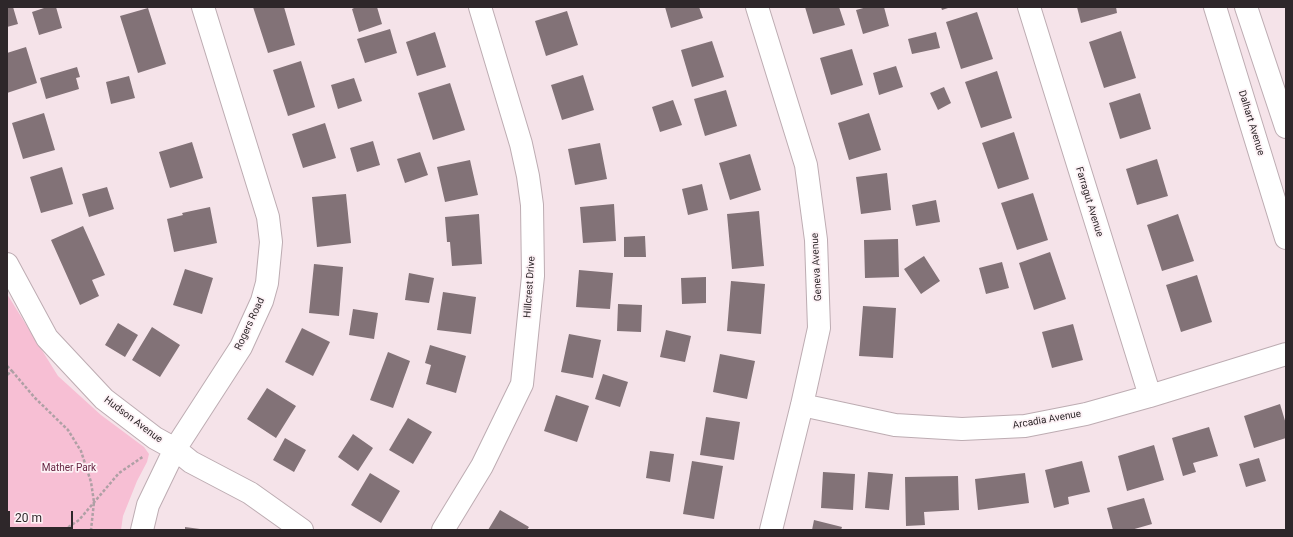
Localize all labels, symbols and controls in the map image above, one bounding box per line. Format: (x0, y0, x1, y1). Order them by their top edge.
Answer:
street label: Dalhart Avenue (1235, 89, 1267, 157)
street label: Farragut Avenue (1073, 166, 1105, 238)
street label: Geneva Avenue (809, 233, 825, 301)
street label: Hillcrest Drive (522, 256, 538, 318)
street label: Rogers Road (233, 296, 267, 352)
street label: Hudson Avenue (101, 394, 165, 446)
street label: Arcadia Avenue (1012, 408, 1082, 432)
park label: Mather Park (42, 462, 96, 474)
scale bar (10, 503, 75, 529)
text: 20 m (15, 511, 42, 525)

